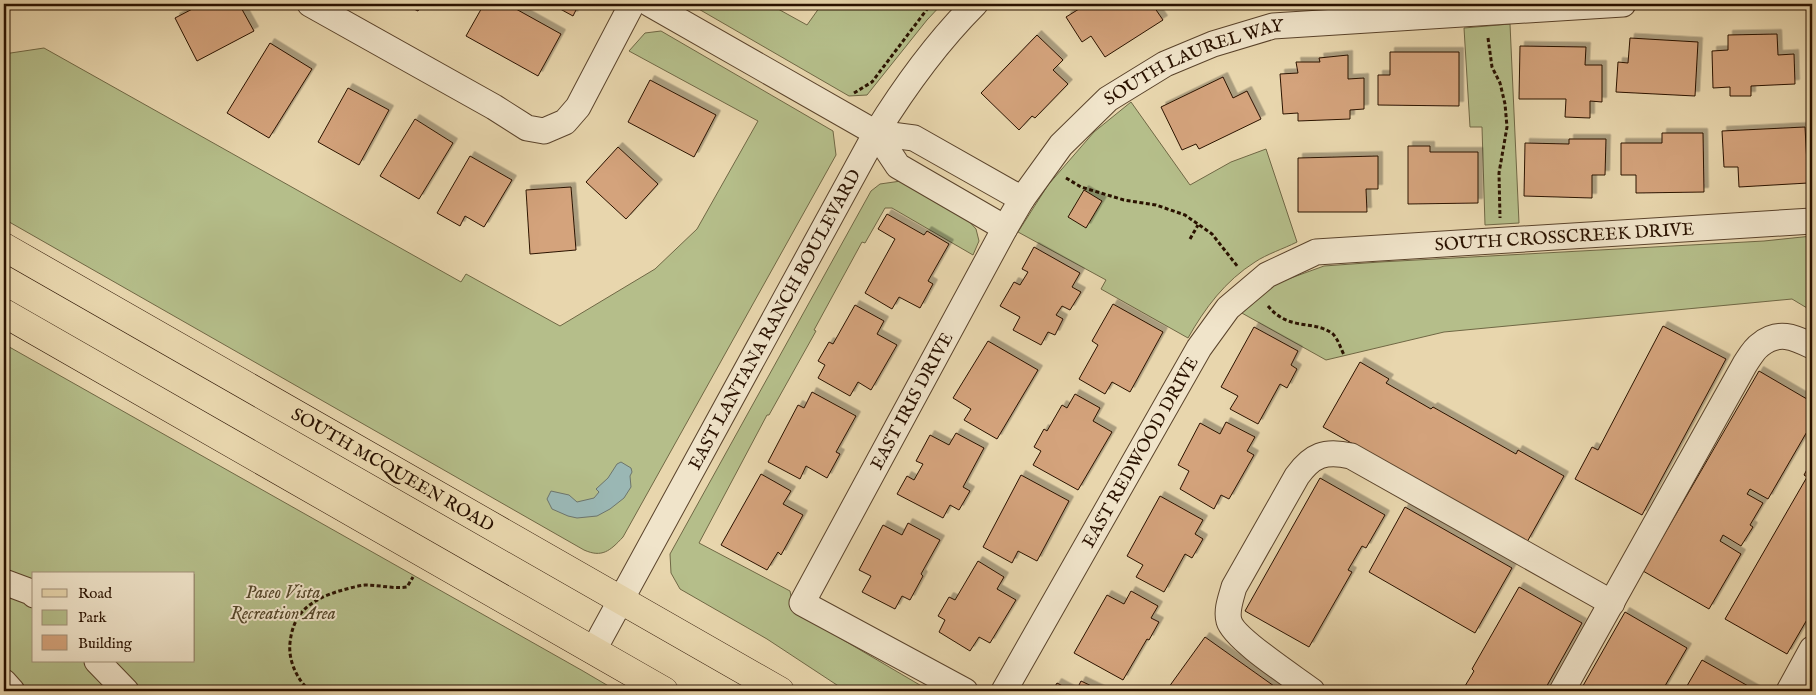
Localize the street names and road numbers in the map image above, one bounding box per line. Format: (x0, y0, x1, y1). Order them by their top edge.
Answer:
street label: SOUTH LAUREL WAY (1100, 15, 1285, 112)
street label: EAST LANTANA RANCH BOULEVARD (684, 166, 867, 474)
street label: SOUTH CROSSCREEK DRIVE (1434, 218, 1695, 258)
street label: EAST IRIS DRIVE (866, 329, 959, 474)
street label: EAST REDWOOD DRIVE (1078, 353, 1205, 552)
street label: SOUTH MCQUEEN ROAD (286, 404, 498, 538)

